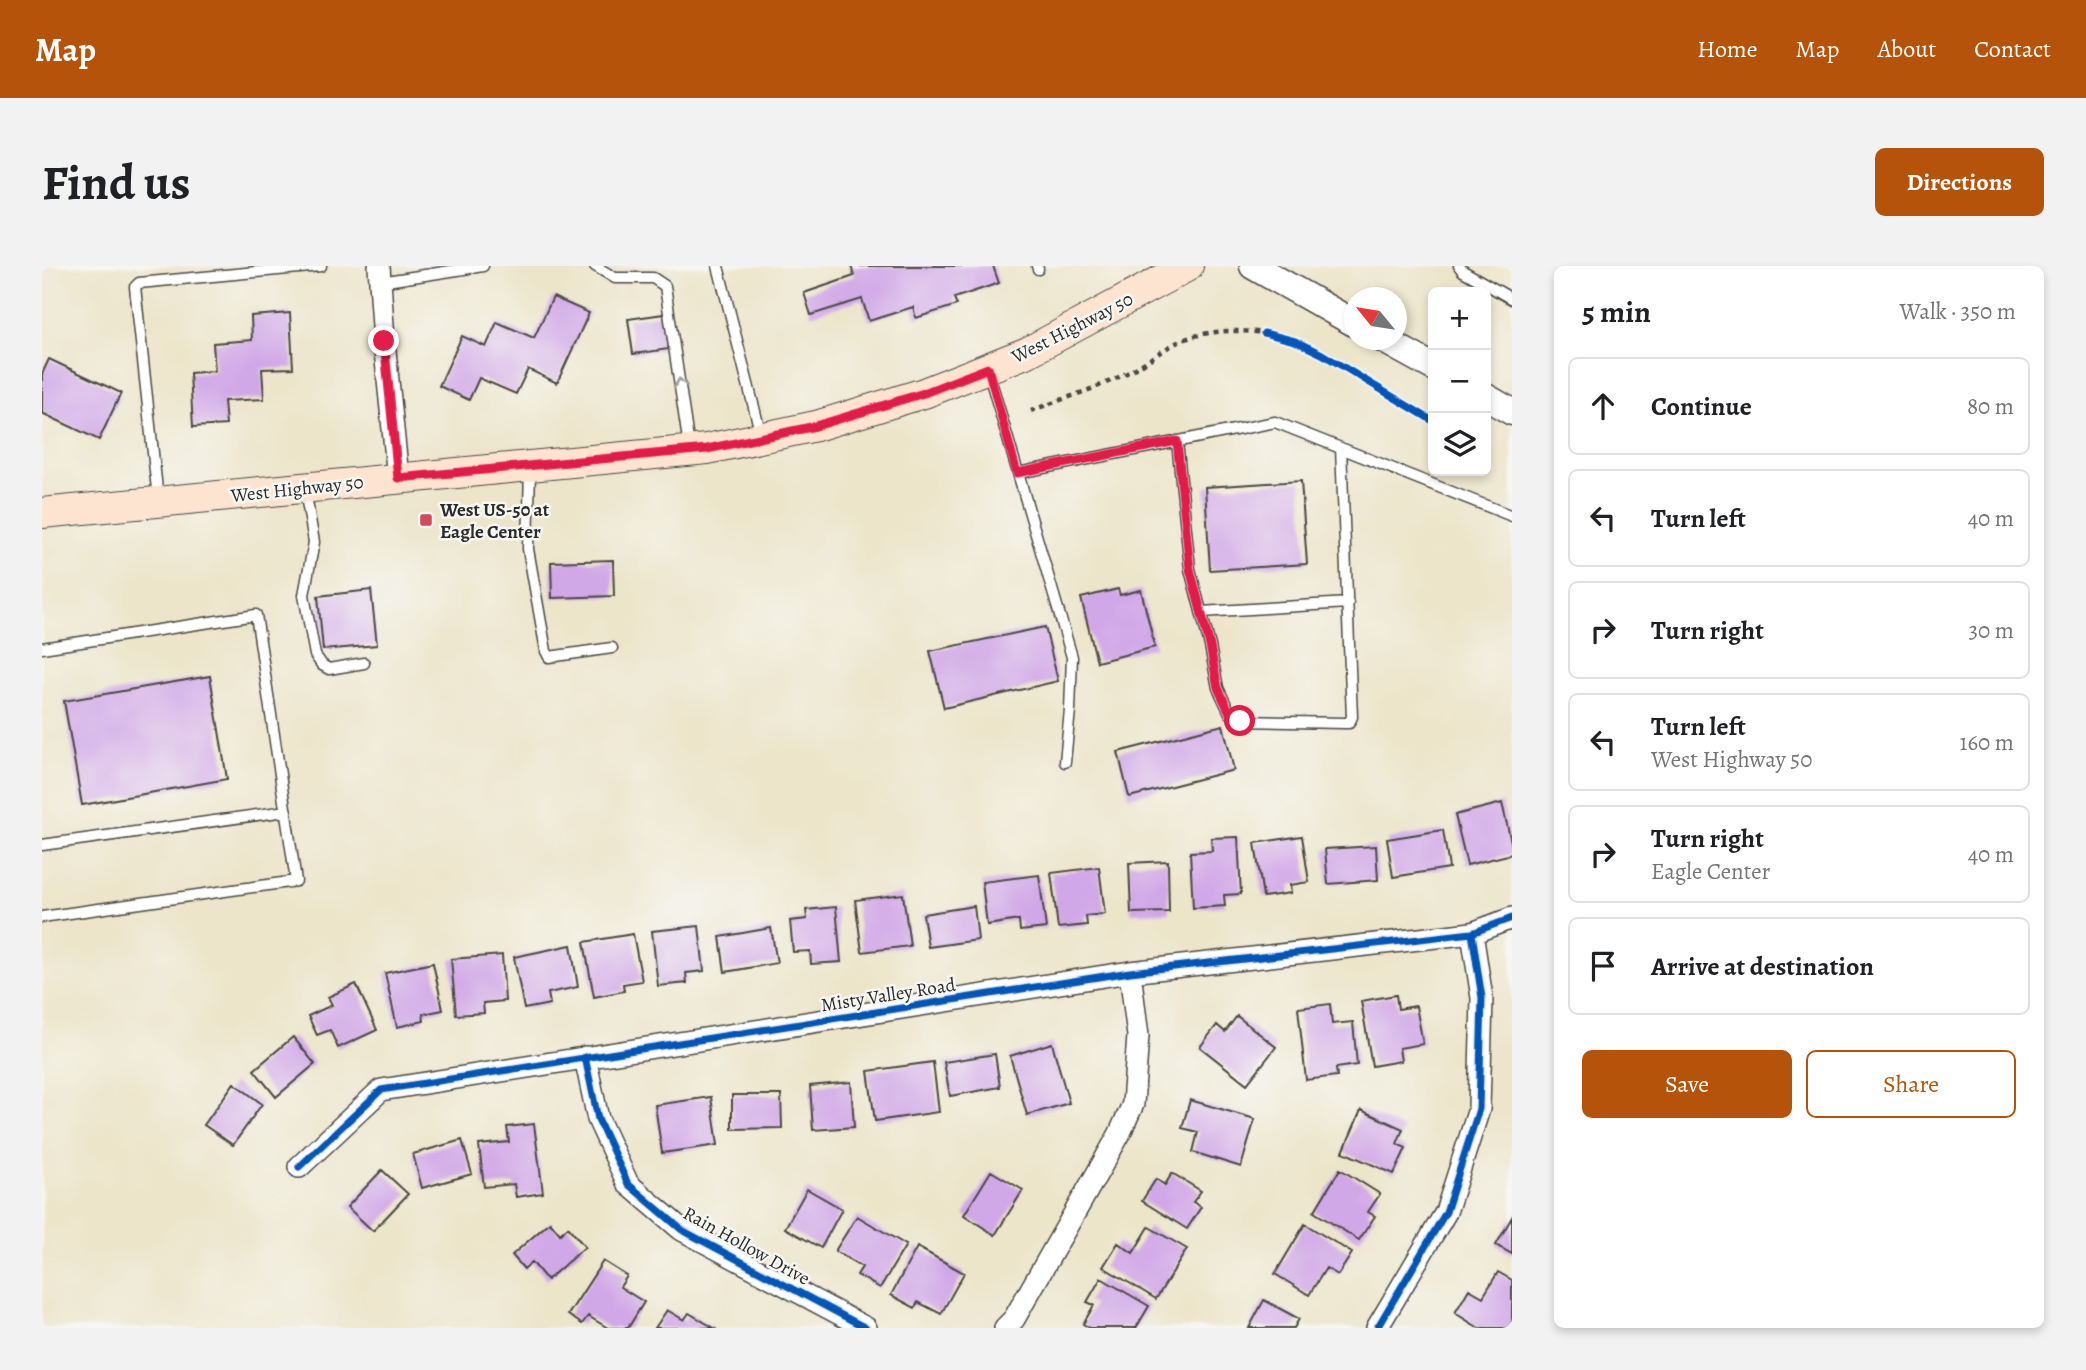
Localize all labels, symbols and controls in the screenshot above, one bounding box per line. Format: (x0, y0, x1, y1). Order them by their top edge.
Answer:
text: Map (35, 27, 96, 72)
text: Home (1697, 33, 1758, 65)
text: Map (1796, 33, 1840, 65)
text: About (1878, 33, 1936, 65)
text: Contact (1974, 33, 2051, 65)
button: Directions (1875, 148, 2044, 216)
text: Find us (42, 149, 190, 216)
street label: West Highway 50 (1006, 286, 1138, 370)
north arrow (1344, 287, 1407, 350)
map controls (1428, 287, 1491, 476)
button: + (1428, 287, 1491, 350)
text: 5 min (1582, 292, 1651, 332)
text: Walk · 350 m (1900, 296, 2016, 327)
route end (368, 325, 399, 356)
button: − (1428, 350, 1491, 413)
one-way arrow (672, 377, 687, 389)
icon: ahead (1584, 387, 1622, 425)
text: Continue (1651, 389, 1752, 424)
text: 80 m (1967, 391, 2014, 422)
button: layers (1428, 413, 1491, 476)
street label: West Highway 50 (228, 469, 365, 509)
place label: West US-50 at Eagle Center (439, 497, 550, 545)
icon: left (1584, 499, 1622, 537)
text: Turn left (1651, 501, 1746, 536)
text: 40 m (1968, 503, 2014, 534)
marker: West US-50 at Eagle Center (418, 512, 434, 528)
icon: right (1584, 611, 1622, 649)
text: Turn right (1651, 613, 1764, 648)
text: 30 m (1968, 615, 2014, 646)
route start (1224, 705, 1255, 736)
text: Turn left (1651, 709, 1746, 744)
icon: left (1584, 723, 1622, 761)
text: 160 m (1960, 727, 2014, 758)
text: West Highway 50 (1651, 744, 1812, 775)
text: Turn right (1651, 821, 1764, 856)
icon: right (1584, 835, 1622, 873)
text: 40 m (1968, 839, 2014, 870)
text: Eagle Center (1651, 856, 1770, 887)
icon: arrive (1584, 947, 1622, 985)
text: Arrive at destination (1651, 949, 1874, 984)
street label: Misty Valley Road (819, 971, 958, 1018)
button: Save (1582, 1050, 1792, 1118)
button: Share (1806, 1050, 2016, 1118)
street label: Rain Hollow Drive (678, 1200, 815, 1291)

